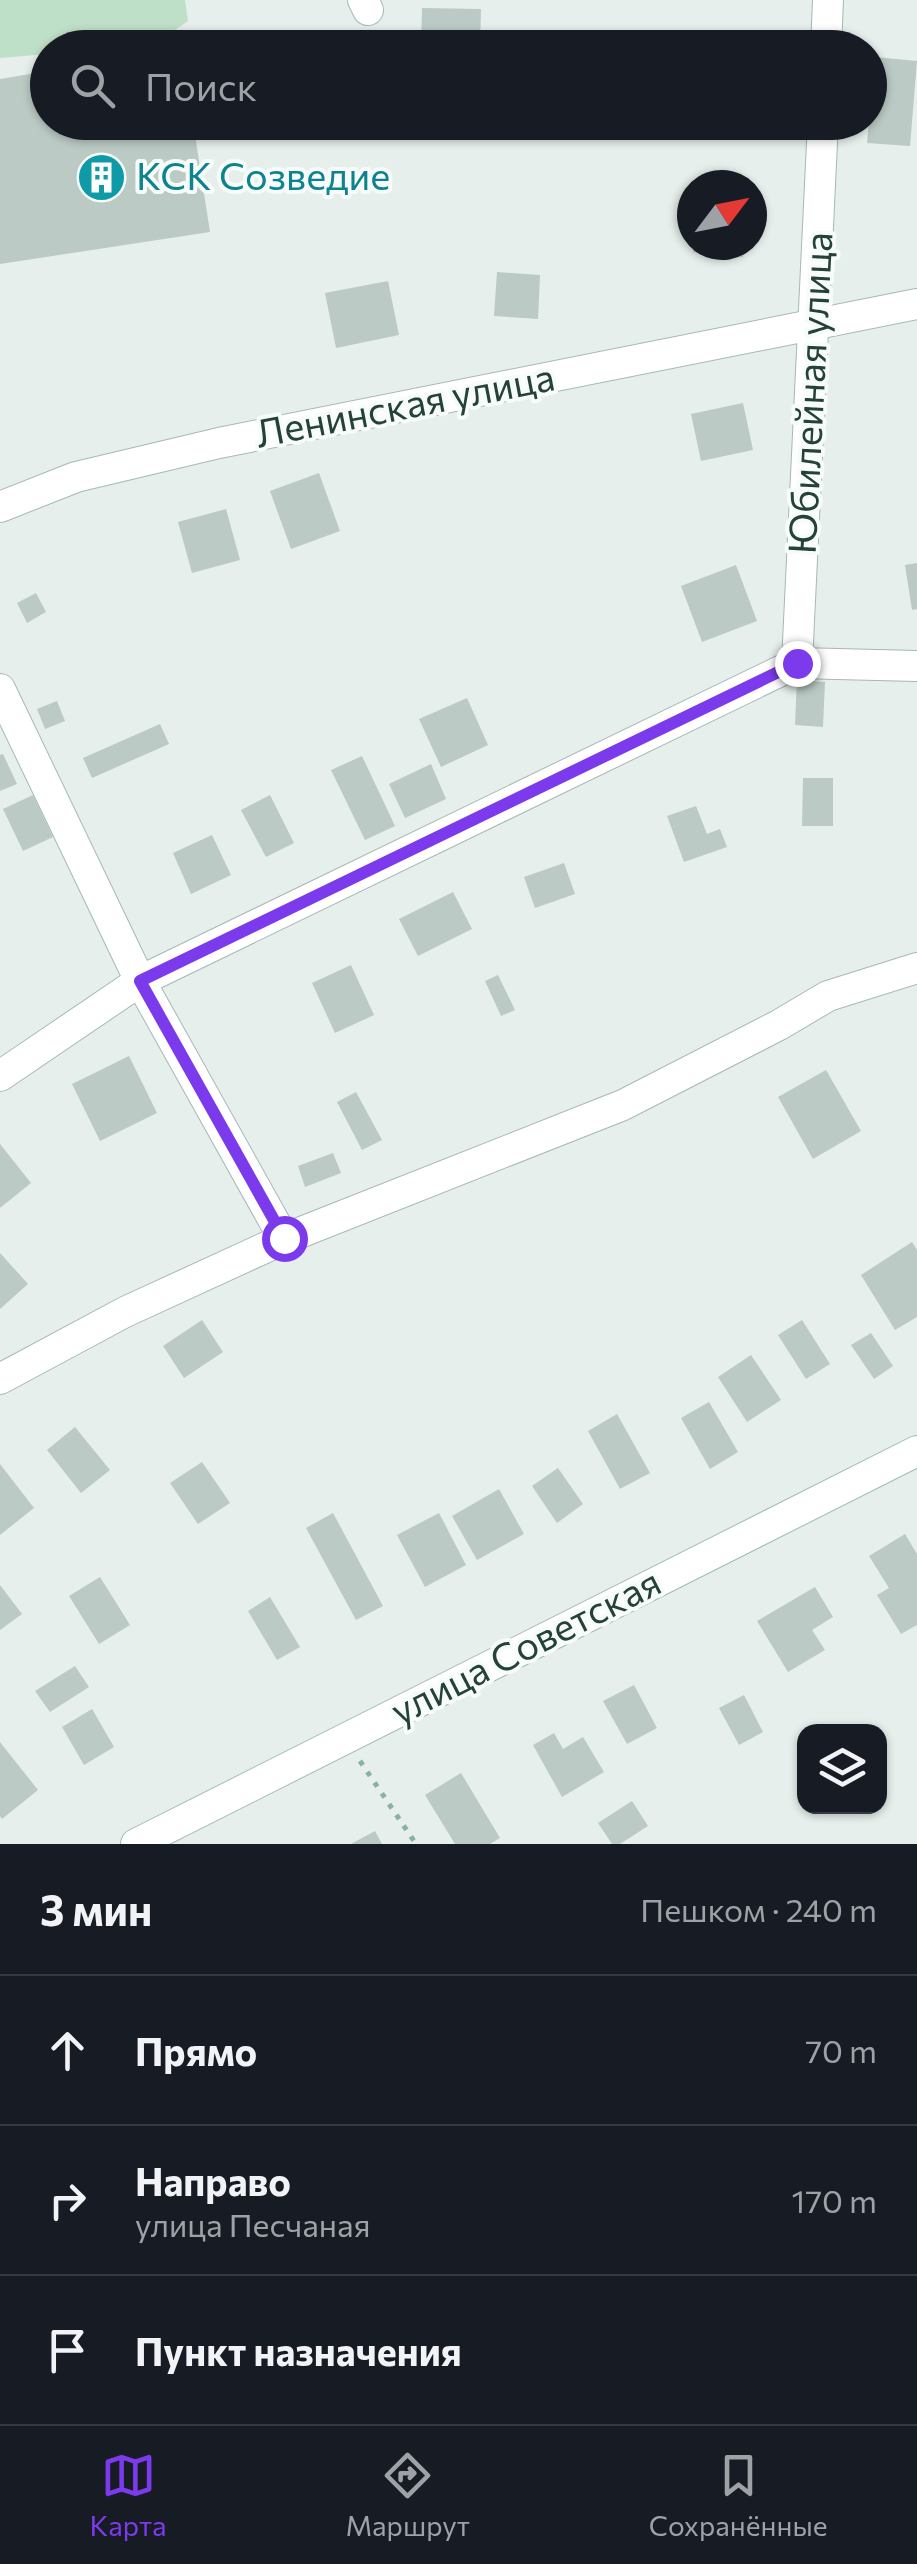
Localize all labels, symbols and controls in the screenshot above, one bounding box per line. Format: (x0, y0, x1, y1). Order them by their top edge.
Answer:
search box (30, 30, 887, 140)
icon: search (65, 58, 120, 113)
text: Поиск (145, 62, 257, 109)
building icon: КСК Созведие (75, 151, 127, 203)
place label: КСК Созведие (136, 151, 390, 198)
north arrow (677, 170, 767, 260)
street label: Юбилейная улица (777, 231, 840, 555)
street label: Ленинская улица (251, 352, 558, 456)
route end (775, 641, 821, 687)
route start (262, 1216, 308, 1262)
street label: улица Советская (382, 1557, 668, 1733)
map controls (797, 1724, 887, 1814)
button: layers (797, 1724, 887, 1814)
text: 3 мин (40, 1883, 152, 1935)
text: Пешком · 240 m (640, 1889, 877, 1929)
icon: ahead (40, 2023, 95, 2078)
text: Прямо (135, 2027, 257, 2074)
text: 70 m (805, 2030, 877, 2070)
text: Направо (135, 2157, 291, 2204)
icon: right (40, 2173, 95, 2228)
text: 170 m (792, 2180, 877, 2220)
text: улица Песчаная (135, 2204, 370, 2244)
icon: arrive (40, 2323, 95, 2378)
text: Пункт назначения (135, 2327, 462, 2374)
tab: Карта (89, 2448, 167, 2542)
tab: Маршрут (346, 2448, 470, 2542)
tab: Сохранённые (649, 2448, 828, 2542)

